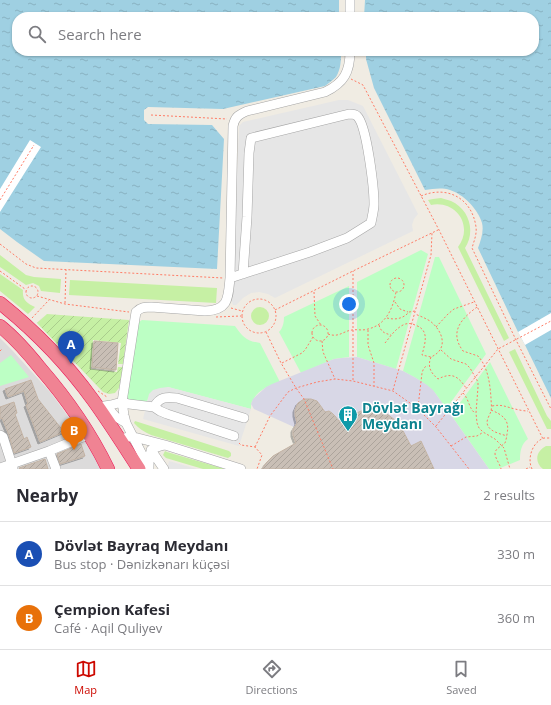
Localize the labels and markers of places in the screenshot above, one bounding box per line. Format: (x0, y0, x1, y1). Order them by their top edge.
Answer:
pin: A (58, 331, 84, 364)
place label: Dövlət Bayrağı Meydanı (362, 398, 464, 433)
building icon: Dövlət Bayrağı Meydanı (337, 404, 359, 432)
pin: B (61, 417, 87, 450)

